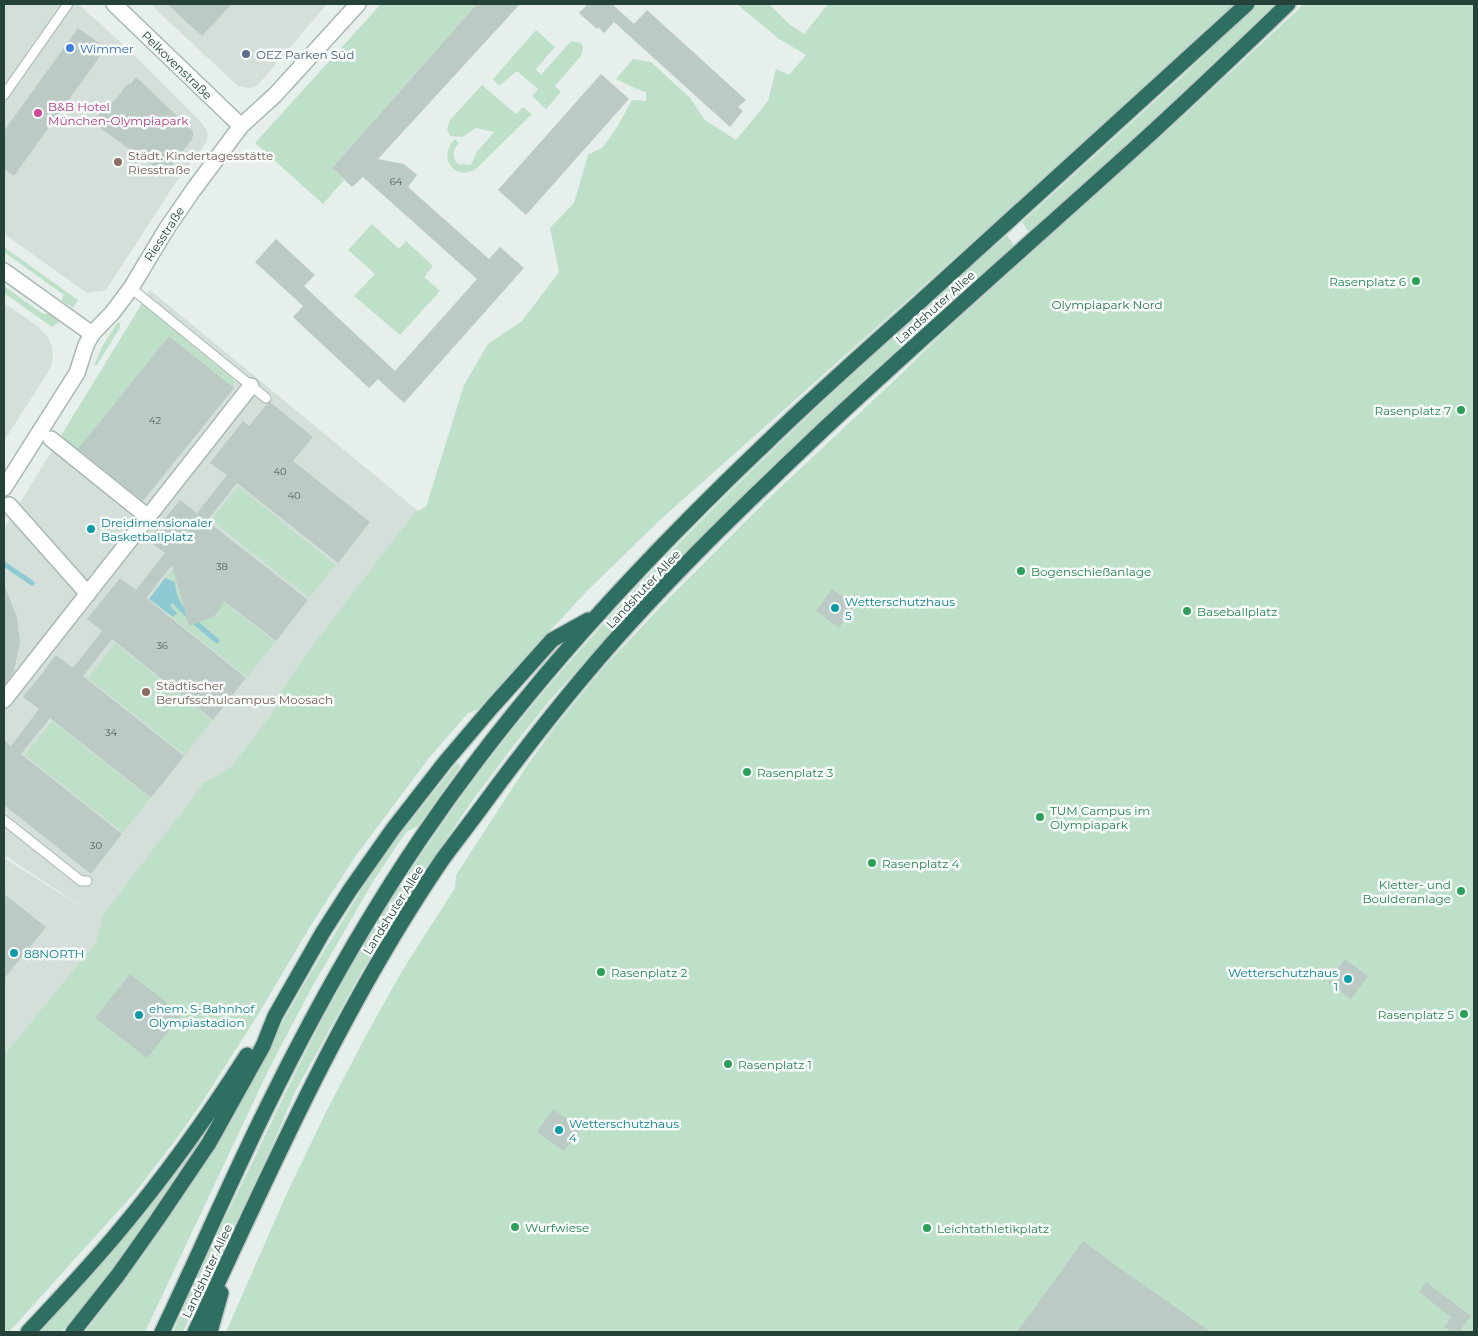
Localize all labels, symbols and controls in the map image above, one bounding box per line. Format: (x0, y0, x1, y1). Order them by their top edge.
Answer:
street label: Pelkovenstraße (139, 28, 215, 102)
place label: Wimmer (80, 41, 134, 56)
marker: Wimmer (64, 42, 76, 54)
place label: OEZ Parken Süd (256, 47, 354, 62)
marker: OEZ Parken Süd (240, 48, 252, 60)
place label: B&B Hotel München-Olympiapark (48, 99, 189, 128)
marker: B&B Hotel München-Olympiapark (32, 107, 44, 119)
place label: Städt. Kindertagesstätte Riesstraße (128, 148, 273, 177)
marker: Städt. Kindertagesstätte Riesstraße (112, 156, 124, 168)
house number: 64 (390, 175, 403, 188)
street label: Riesstraße (141, 204, 187, 264)
street label: Landshuter Allee (892, 267, 978, 347)
place label: Rasenplatz 6 (1329, 274, 1406, 289)
marker: Rasenplatz 6 (1410, 275, 1422, 287)
park label: Olympiapark Nord (1051, 297, 1163, 312)
place label: Rasenplatz 7 (1374, 403, 1451, 418)
marker: Rasenplatz 7 (1455, 404, 1467, 416)
house number: 42 (149, 414, 161, 427)
house number: 40 (273, 465, 287, 478)
house number: 40 (287, 489, 301, 502)
place label: Dreidimensionaler Basketballplatz (101, 515, 213, 544)
marker: Dreidimensionaler Basketballplatz (85, 523, 97, 535)
street label: Landshuter Allee (603, 547, 683, 631)
house number: 38 (216, 560, 228, 573)
place label: Bogenschießanlage (1031, 564, 1151, 579)
marker: Bogenschießanlage (1015, 565, 1027, 577)
place label: Wetterschutzhaus 5 (845, 594, 955, 623)
marker: Wetterschutzhaus 5 (829, 602, 841, 614)
place label: Baseballplatz (1197, 604, 1277, 619)
marker: Baseballplatz (1181, 605, 1193, 617)
house number: 36 (156, 639, 168, 652)
place label: Städtischer Berufsschulcampus Moosach (156, 678, 333, 707)
marker: Städtischer Berufsschulcampus Moosach (140, 686, 152, 698)
house number: 34 (105, 726, 118, 739)
place label: Rasenplatz 3 (757, 765, 834, 780)
marker: Rasenplatz 3 (741, 766, 753, 778)
place label: TUM Campus im Olympiapark (1050, 803, 1150, 832)
marker: TUM Campus im Olympiapark (1034, 811, 1046, 823)
house number: 30 (90, 839, 103, 852)
place label: Rasenplatz 4 (882, 856, 960, 871)
marker: Rasenplatz 4 (866, 857, 878, 869)
street label: Landshuter Allee (360, 863, 426, 957)
place label: Kletter- und Boulderanlage (1362, 877, 1451, 906)
marker: Kletter- und Boulderanlage (1455, 885, 1467, 897)
place label: 88NORTH (24, 946, 84, 961)
marker: 88NORTH (8, 947, 20, 959)
place label: Rasenplatz 2 (611, 965, 688, 980)
place label: Wetterschutzhaus 1 (1228, 965, 1338, 994)
marker: Rasenplatz 2 (595, 966, 607, 978)
marker: Wetterschutzhaus 1 (1342, 973, 1354, 985)
place label: ehem. S-Bahnhof Olympiastadion (149, 1001, 255, 1030)
place label: Rasenplatz 5 (1378, 1007, 1454, 1022)
marker: Rasenplatz 5 (1458, 1008, 1470, 1020)
marker: ehem. S-Bahnhof Olympiastadion (133, 1009, 145, 1021)
place label: Rasenplatz 1 (738, 1057, 812, 1072)
marker: Rasenplatz 1 (722, 1058, 734, 1070)
place label: Wetterschutzhaus 4 (569, 1116, 679, 1145)
marker: Wetterschutzhaus 4 (553, 1124, 565, 1136)
place label: Wurfwiese (525, 1220, 589, 1235)
marker: Wurfwiese (509, 1221, 521, 1233)
place label: Leichtathletikplatz (937, 1221, 1049, 1236)
street label: Landshuter Allee (179, 1222, 235, 1320)
marker: Leichtathletikplatz (921, 1222, 933, 1234)

